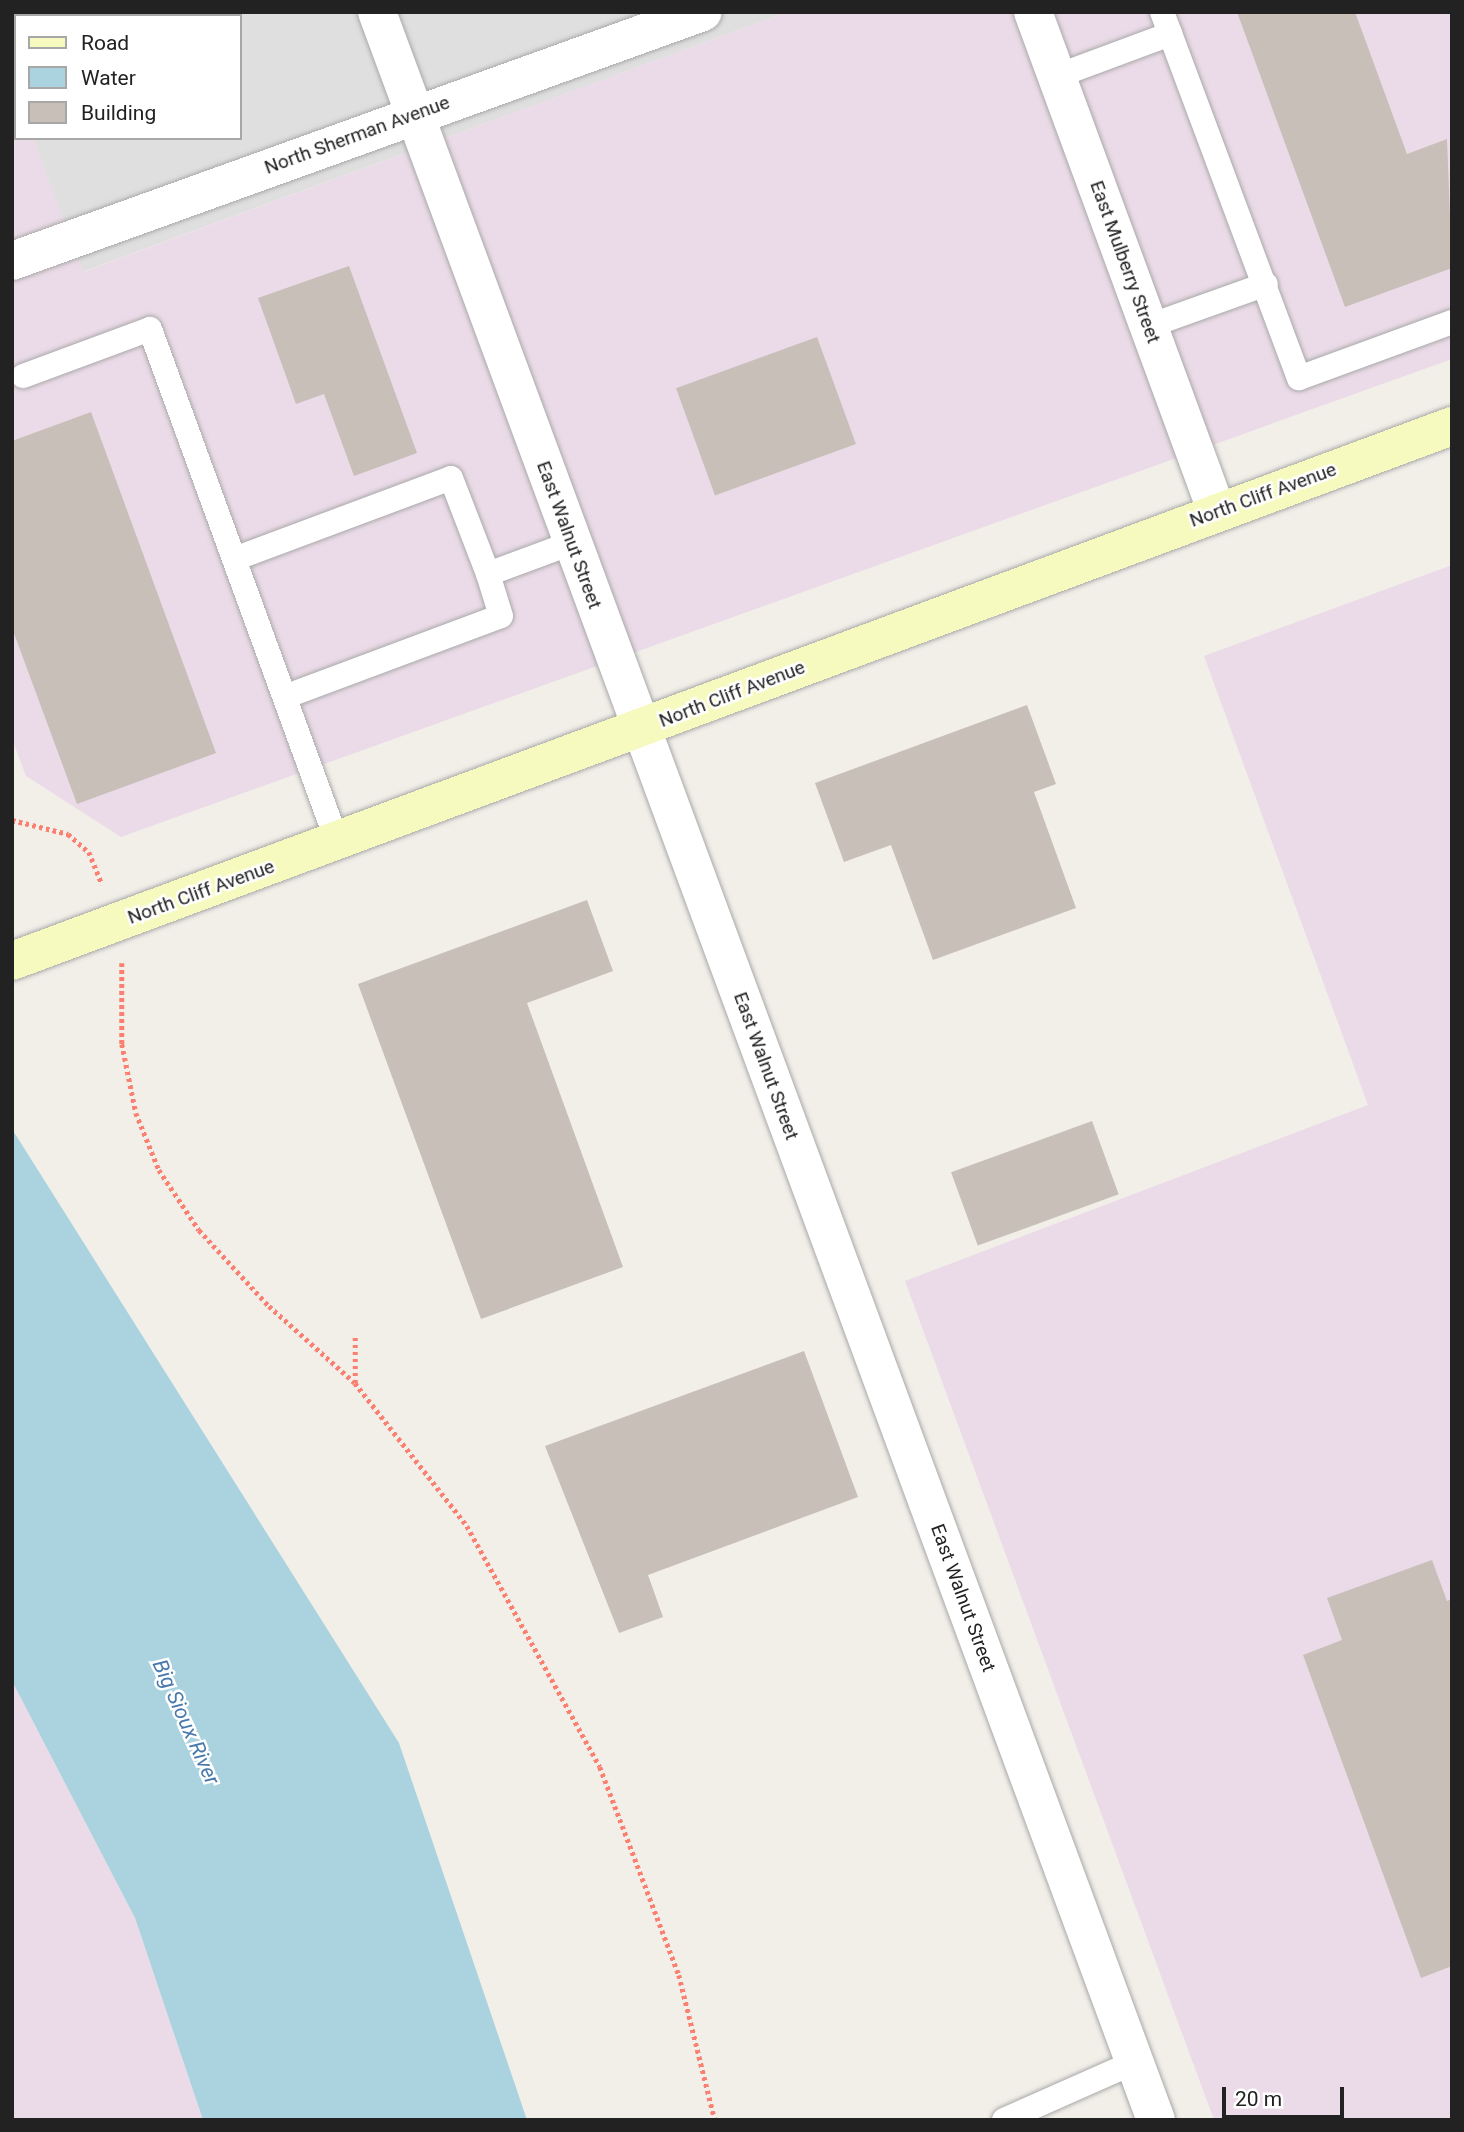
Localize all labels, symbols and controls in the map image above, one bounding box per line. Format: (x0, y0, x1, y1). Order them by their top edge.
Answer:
legend (14, 14, 242, 140)
text: Road (81, 31, 129, 55)
text: Water (81, 66, 136, 90)
street label: North Sherman Avenue (261, 91, 453, 179)
text: Building (81, 101, 156, 125)
street label: East Mulberry Street (1085, 178, 1165, 346)
street label: East Walnut Street (532, 458, 606, 612)
street label: North Cliff Avenue (1187, 458, 1339, 532)
street label: North Cliff Avenue (656, 656, 808, 732)
street label: North Cliff Avenue (125, 855, 277, 929)
street label: East Walnut Street (729, 989, 803, 1143)
street label: East Walnut Street (926, 1521, 1000, 1675)
water label: Big Sioux River (147, 1656, 225, 1788)
scale bar (1226, 2072, 1348, 2116)
text: 20 m (1235, 2087, 1282, 2111)

